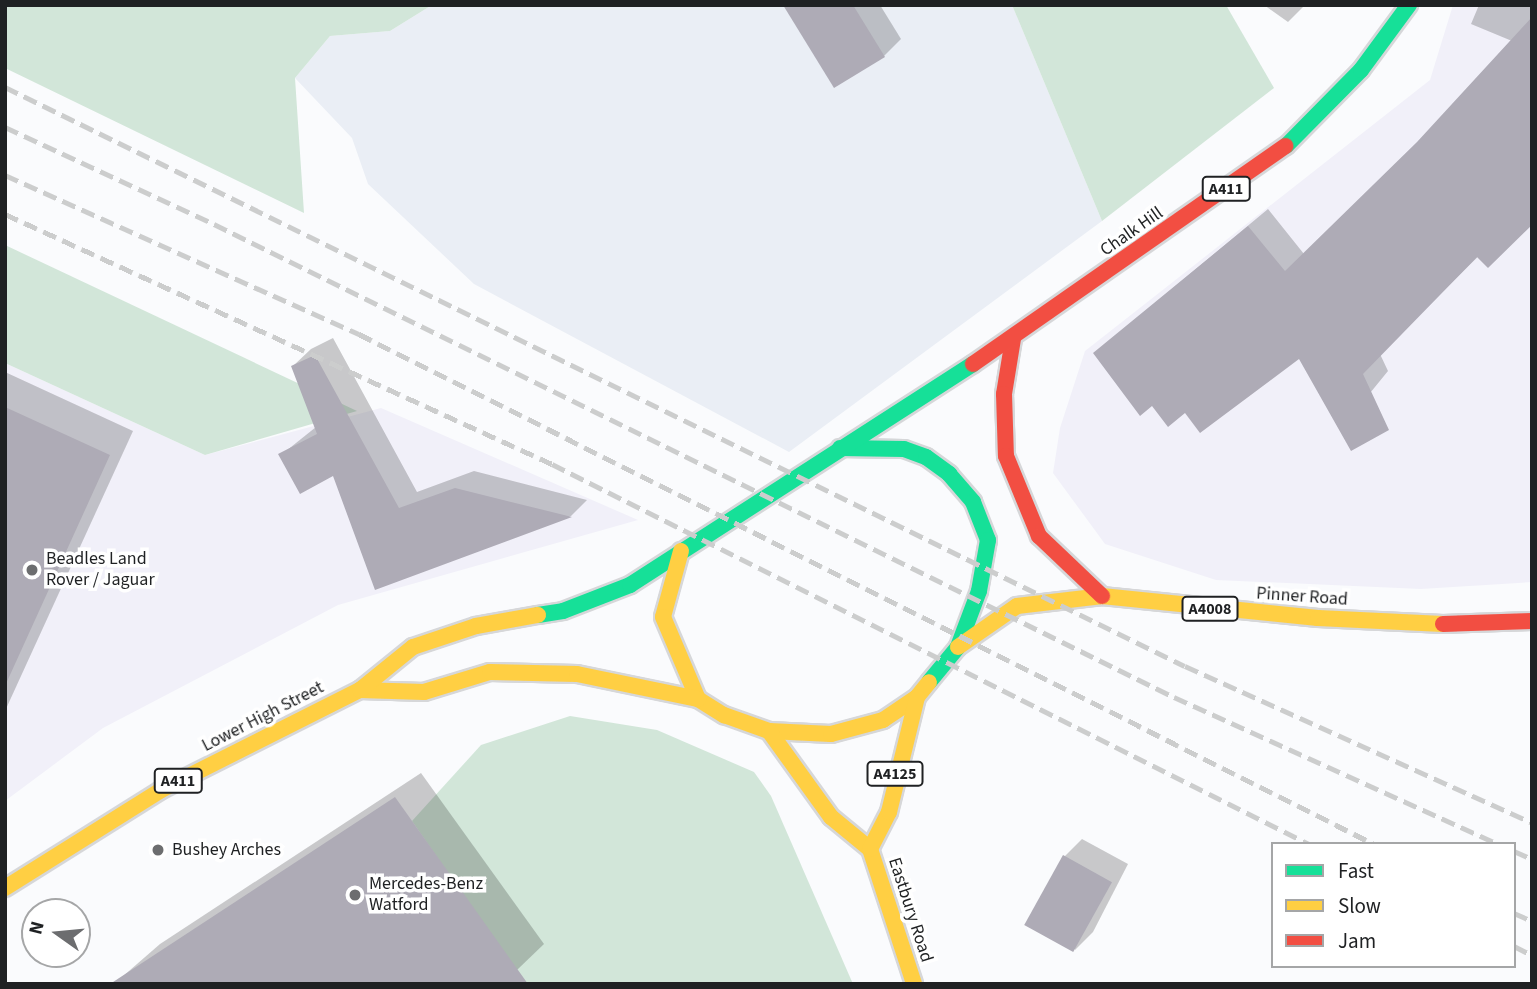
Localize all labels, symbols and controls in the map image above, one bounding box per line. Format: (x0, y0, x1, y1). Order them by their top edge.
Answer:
road number: A411 (1202, 176, 1250, 202)
street label: Chalk Hill (1096, 203, 1168, 261)
place label: Beadles Land Rover / Jaguar (46, 549, 155, 592)
marker: Beadles Land Rover / Jaguar (24, 562, 40, 578)
street label: Pinner Road (1256, 583, 1348, 611)
road number: A4008 (1180, 596, 1240, 622)
street label: Lower High Street (199, 677, 327, 757)
road number: A4125 (865, 762, 925, 786)
road number: A411 (154, 768, 202, 794)
place label: Bushey Arches (172, 839, 281, 861)
marker: Bushey Arches (150, 842, 166, 858)
legend (1271, 842, 1516, 968)
street label: Eastbury Road (883, 855, 937, 965)
text: Fast (1338, 856, 1374, 886)
place label: Mercedes-Benz Watford (369, 874, 483, 917)
marker: Mercedes-Benz Watford (347, 887, 363, 903)
text: Slow (1338, 891, 1381, 921)
north arrow (21, 898, 91, 968)
text: N (22, 918, 52, 938)
text: Jam (1338, 926, 1376, 956)

